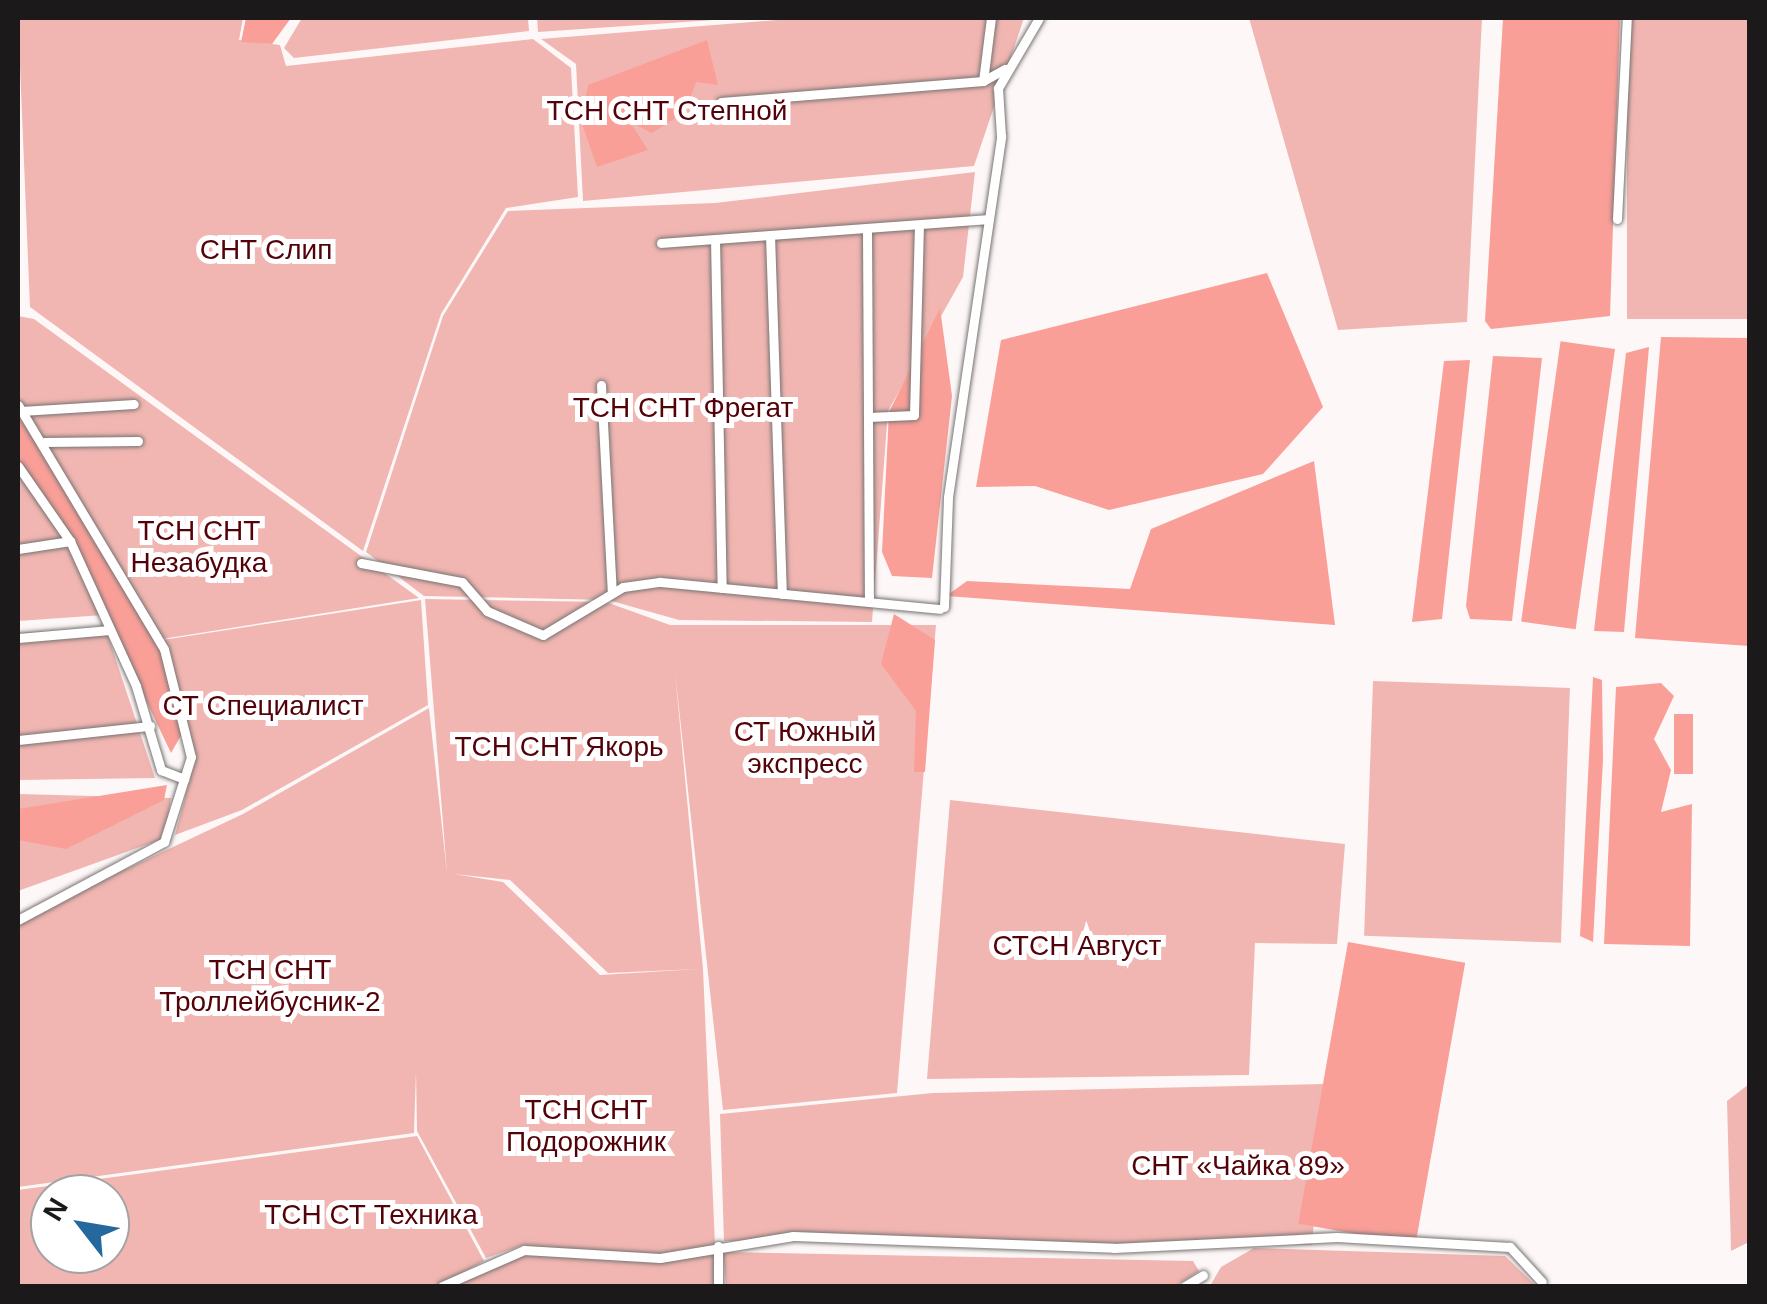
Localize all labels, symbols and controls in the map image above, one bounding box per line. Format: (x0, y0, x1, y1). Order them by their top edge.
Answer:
park label: ТСН СНТ Степной (547, 94, 787, 128)
park label: СНТ Слип (200, 233, 332, 267)
park label: ТСН СНТ Фрегат (573, 391, 793, 425)
park label: ТСН СНТ Незабудка (131, 514, 267, 580)
park label: СТ Специалист (162, 689, 364, 723)
park label: СТ Южный экспресс (734, 715, 876, 781)
park label: ТСН СНТ Якорь (454, 730, 664, 764)
park label: СТСН Август (993, 929, 1161, 963)
park label: ТСН СНТ Троллейбусник-2 (159, 953, 381, 1019)
park label: ТСН СНТ Подорожник (506, 1093, 666, 1159)
park label: СНТ «Чайка 89» (1131, 1149, 1345, 1183)
north arrow (30, 1174, 130, 1274)
text: N (37, 1193, 74, 1226)
park label: ТСН СТ Техника (264, 1198, 478, 1232)

